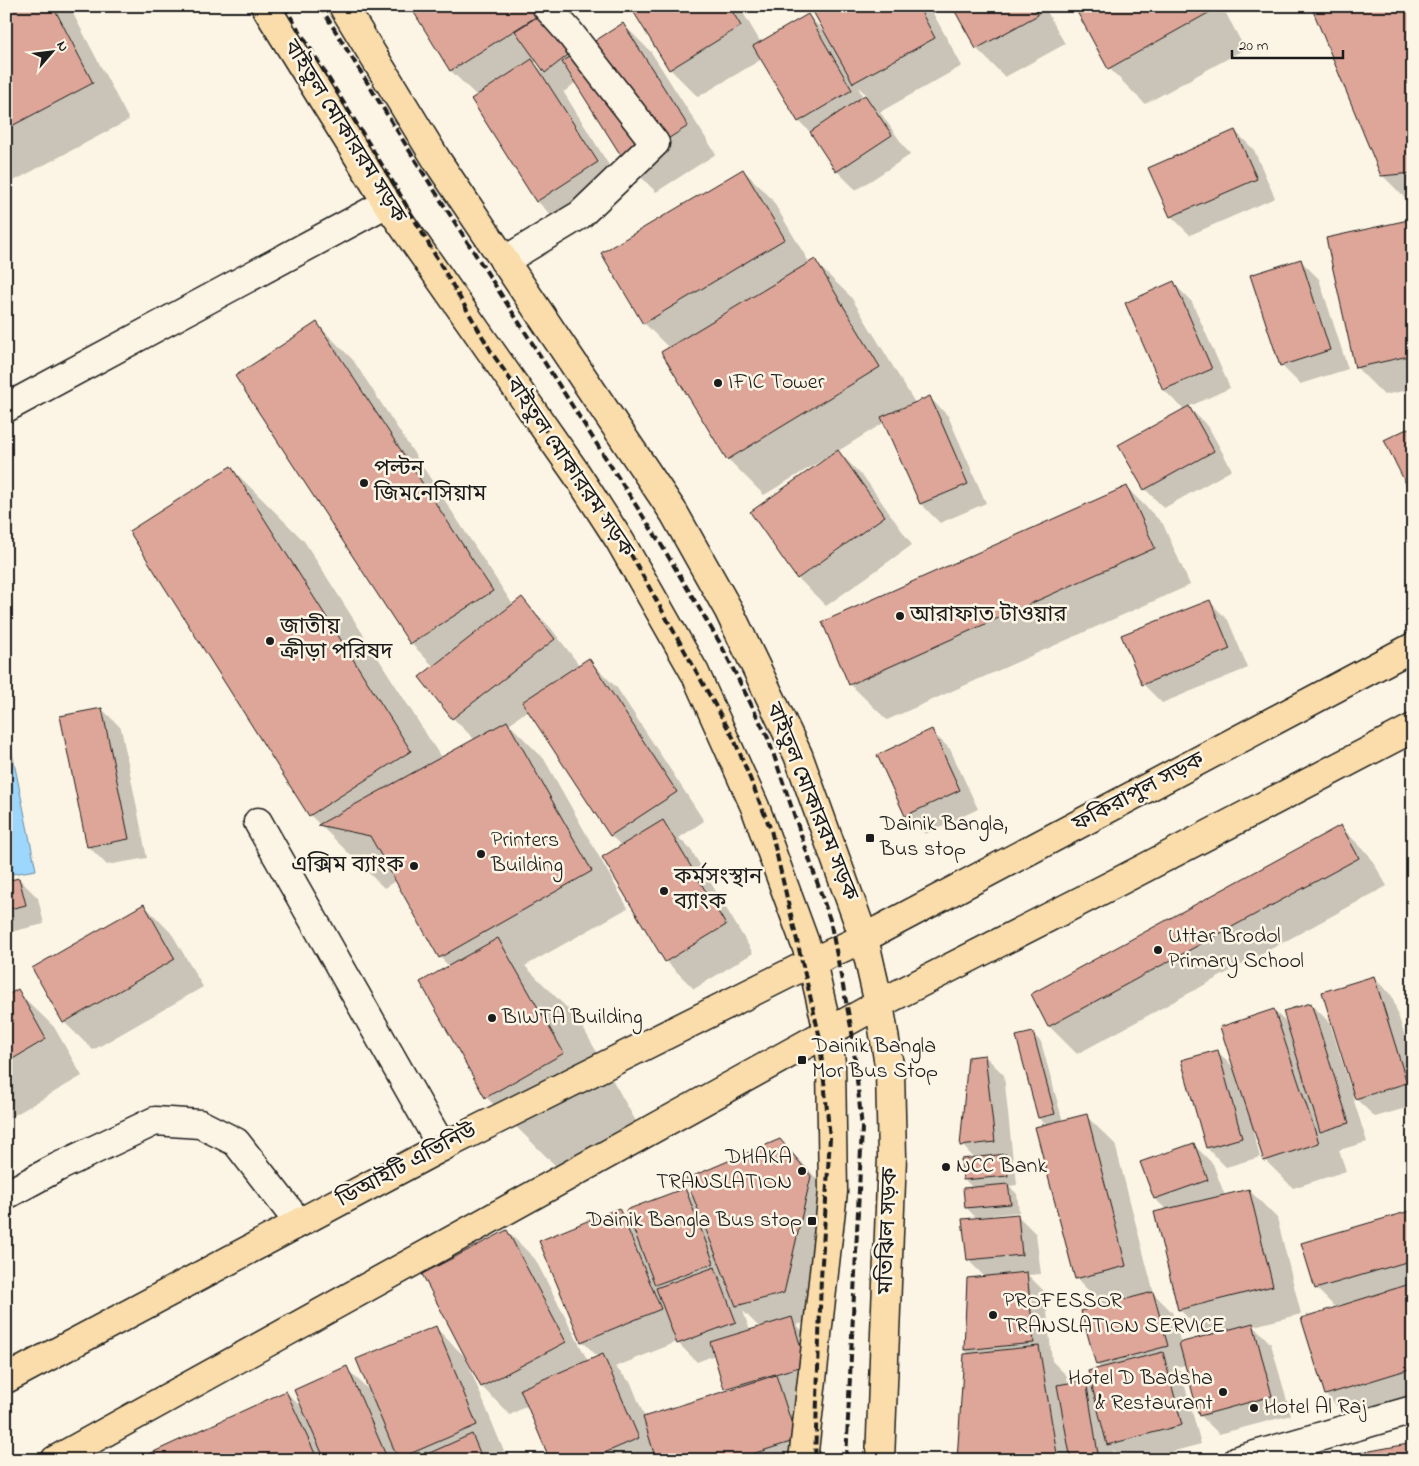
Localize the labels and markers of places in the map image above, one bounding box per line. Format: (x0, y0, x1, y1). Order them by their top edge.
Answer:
place label: IFIC Tower (728, 367, 825, 399)
marker: IFIC Tower (712, 377, 724, 389)
place label: পল্টন জিমনেসিয়াম (373, 454, 487, 511)
marker: পল্টন জিমনেসিয়াম (358, 477, 370, 489)
place label: আরাফাত টাওয়ার (909, 600, 1067, 632)
marker: আরাফাত টাওয়ার (894, 610, 906, 622)
place label: জাতীয় ক্রীড়া পরিষদ (279, 612, 393, 669)
marker: জাতীয় ক্রীড়া পরিষদ (264, 635, 276, 647)
place label: Dainik Bangla, Bus stop (879, 809, 1008, 866)
place label: Printers Building (490, 825, 563, 883)
marker: Dainik Bangla, Bus stop (864, 832, 876, 844)
marker: Printers Building (475, 848, 487, 860)
place label: এক্সিম ব্যাংক (291, 850, 404, 882)
marker: এক্সিম ব্যাংক (408, 860, 420, 872)
place label: কর্মসংস্থান ব্যাংক (673, 862, 763, 919)
marker: কর্মসংস্থান ব্যাংক (658, 885, 670, 897)
place label: Uttar Brodol Primary School (1168, 921, 1304, 979)
marker: Uttar Brodol Primary School (1152, 944, 1164, 956)
place label: BIWTA Building (501, 1002, 643, 1035)
marker: BIWTA Building (486, 1012, 498, 1024)
place label: Dainik Bangla Mor Bus Stop (811, 1031, 938, 1088)
marker: Dainik Bangla Mor Bus Stop (796, 1054, 808, 1066)
place label: DHAKA TRANSLATION (656, 1142, 792, 1199)
place label: NCC Bank (956, 1151, 1047, 1183)
marker: NCC Bank (940, 1161, 952, 1173)
marker: DHAKA TRANSLATION (796, 1165, 808, 1177)
place label: Dainik Bangla Bus stop (585, 1205, 802, 1238)
marker: Dainik Bangla Bus stop (806, 1215, 818, 1227)
place label: PROFESSOR TRANSLATION SERVICE (1003, 1286, 1225, 1343)
marker: PROFESSOR TRANSLATION SERVICE (987, 1309, 999, 1321)
place label: Hotel D Badsha & Restaurant (1068, 1363, 1214, 1420)
marker: Hotel D Badsha & Restaurant (1217, 1386, 1229, 1398)
place label: Hotel Al Raj (1264, 1392, 1366, 1424)
marker: Hotel Al Raj (1248, 1402, 1260, 1414)

